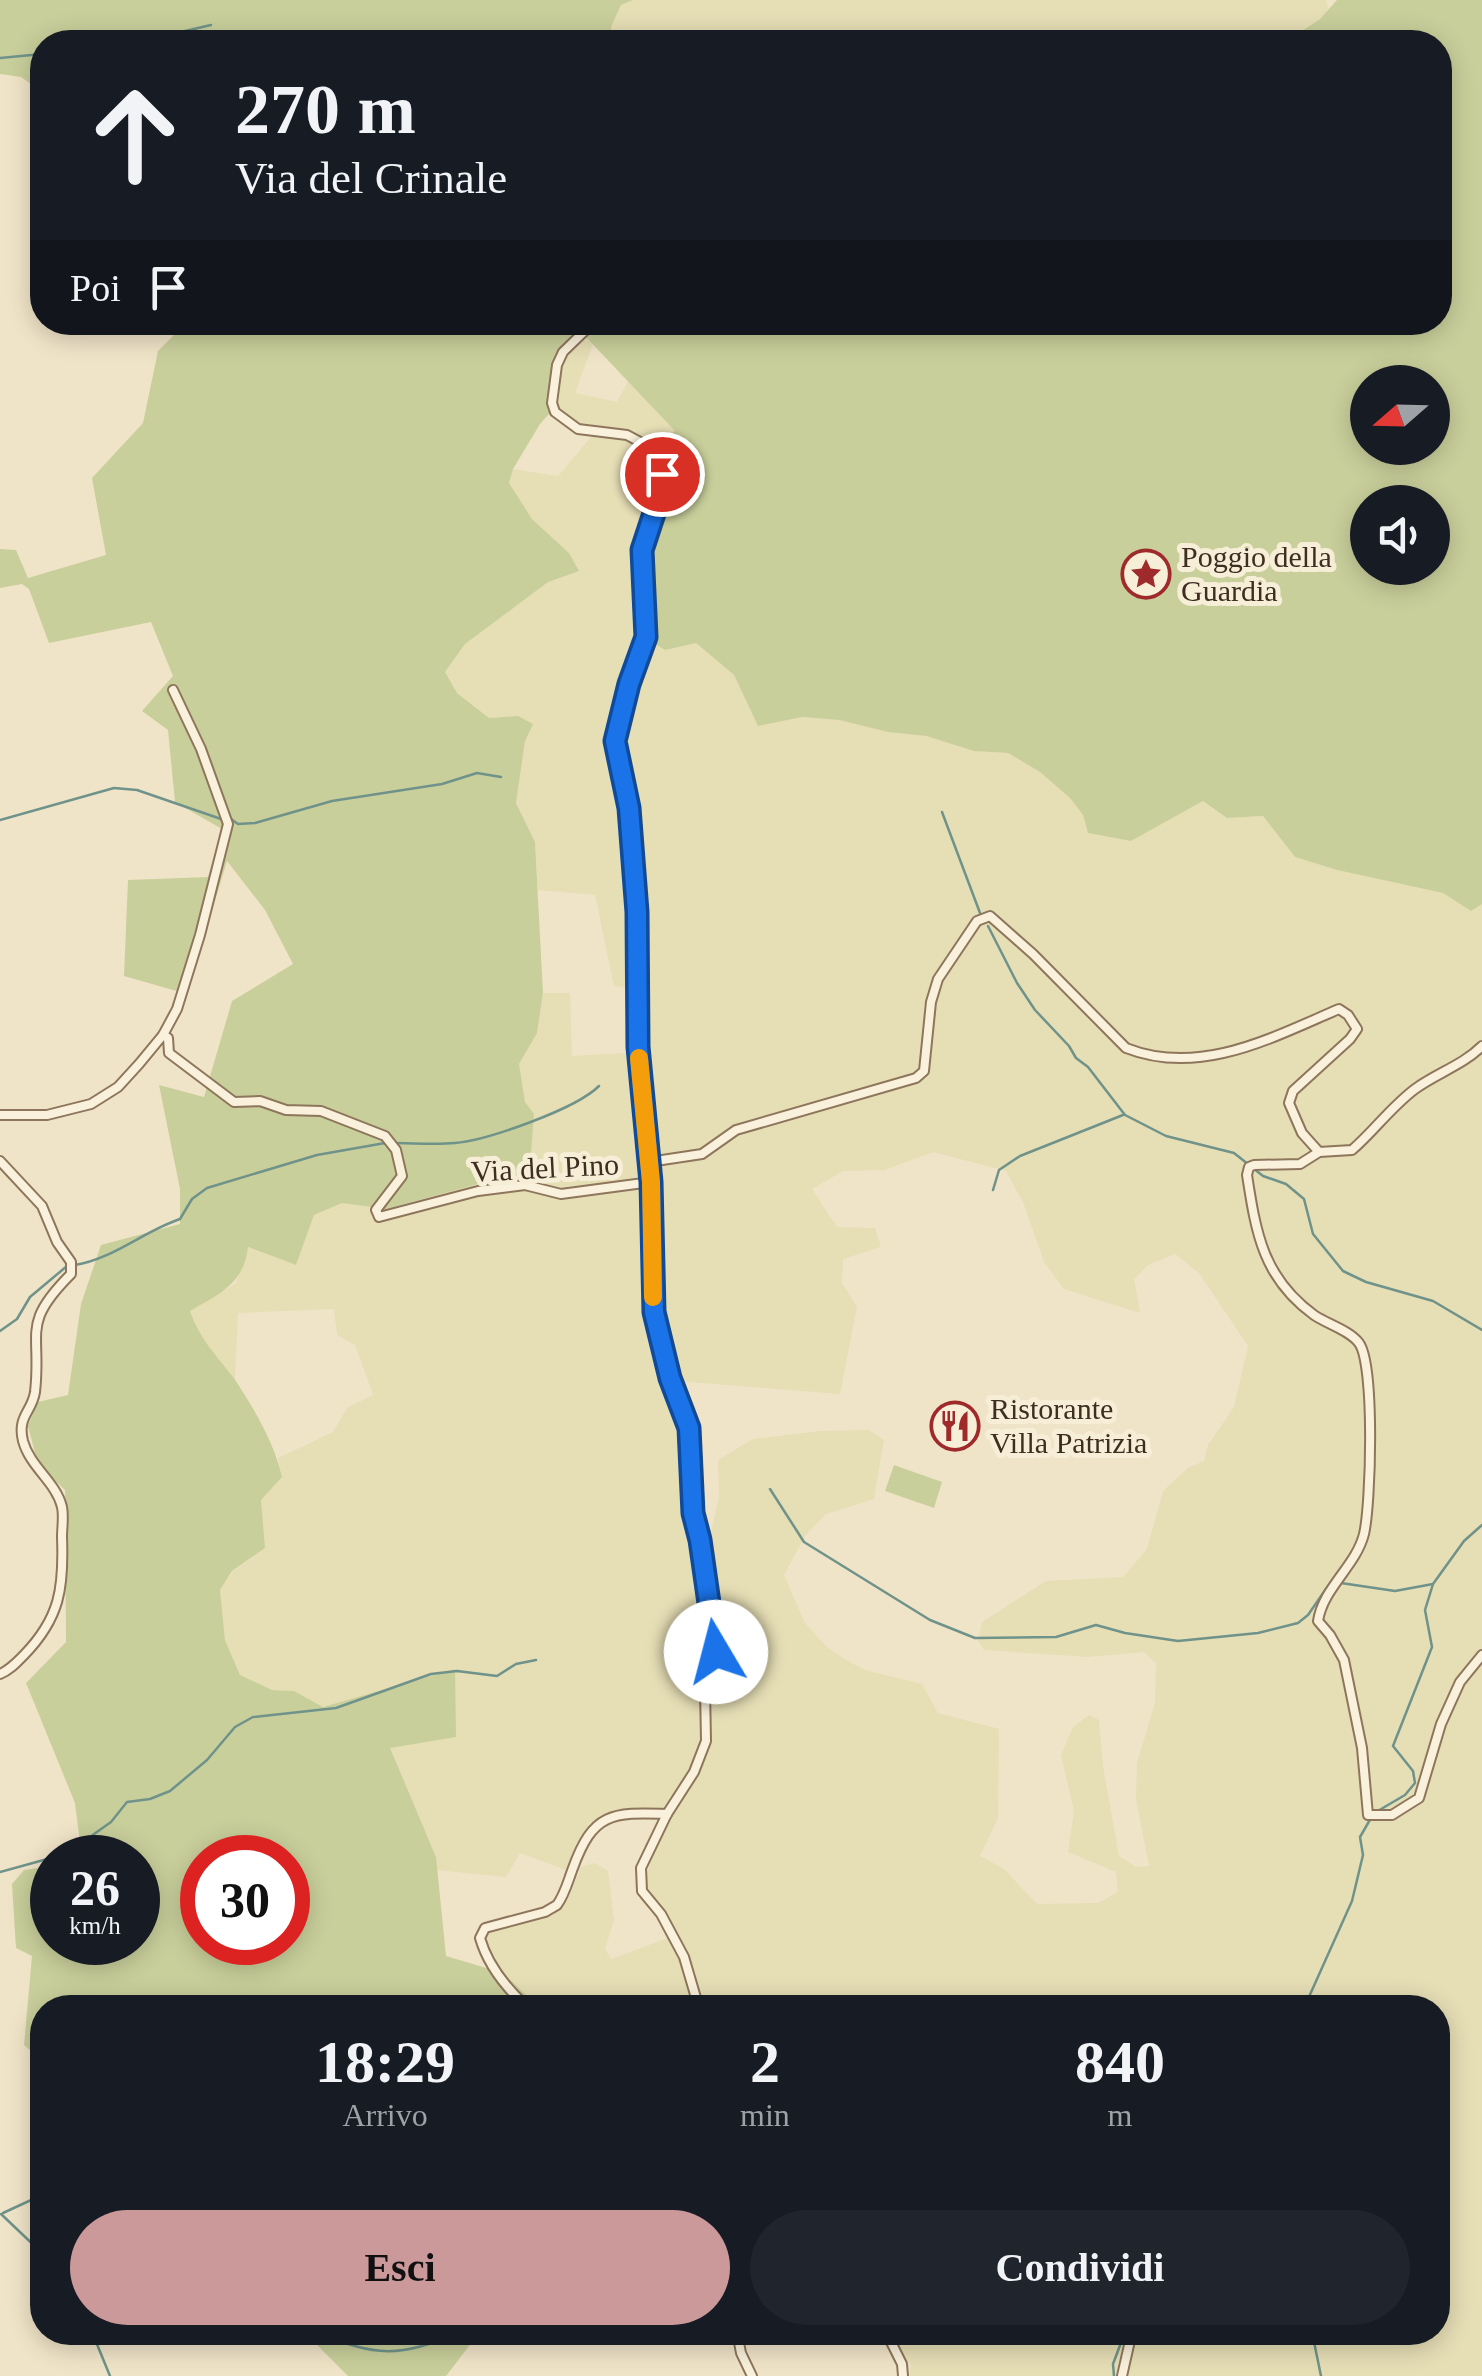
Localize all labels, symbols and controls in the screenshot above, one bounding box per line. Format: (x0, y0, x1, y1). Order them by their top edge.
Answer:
icon: ahead (70, 70, 200, 200)
text: 270 m (235, 71, 416, 148)
text: Via del Crinale (235, 153, 507, 203)
icon: arrive (141, 260, 196, 315)
text: Poi (70, 267, 121, 309)
north arrow (1350, 365, 1450, 465)
map controls (1350, 365, 1450, 585)
pin (620, 432, 705, 517)
icon: arrive (635, 447, 690, 502)
button: sound (1350, 485, 1450, 585)
place label: Poggio della Guardia (1181, 540, 1332, 607)
place icon: Poggio della Guardia (1120, 548, 1172, 600)
street label: Via del Pino (470, 1147, 620, 1188)
place label: Ristorante Villa Patrizia (990, 1392, 1147, 1459)
restaurant icon: Ristorante Villa Patrizia (929, 1400, 981, 1452)
position arrow (664, 1600, 768, 1704)
speed limit sign: 30 (180, 1835, 310, 1965)
text: 26 (70, 1860, 120, 1916)
text: km/h (69, 1912, 121, 1939)
text: 18:29 (315, 2029, 455, 2095)
text: 2 (750, 2029, 780, 2095)
text: 840 (1075, 2029, 1165, 2095)
text: Arrivo (342, 2097, 428, 2133)
text: min (740, 2097, 790, 2133)
text: m (1107, 2097, 1132, 2133)
button: Esci (70, 2210, 730, 2325)
button: Condividi (750, 2210, 1410, 2325)

